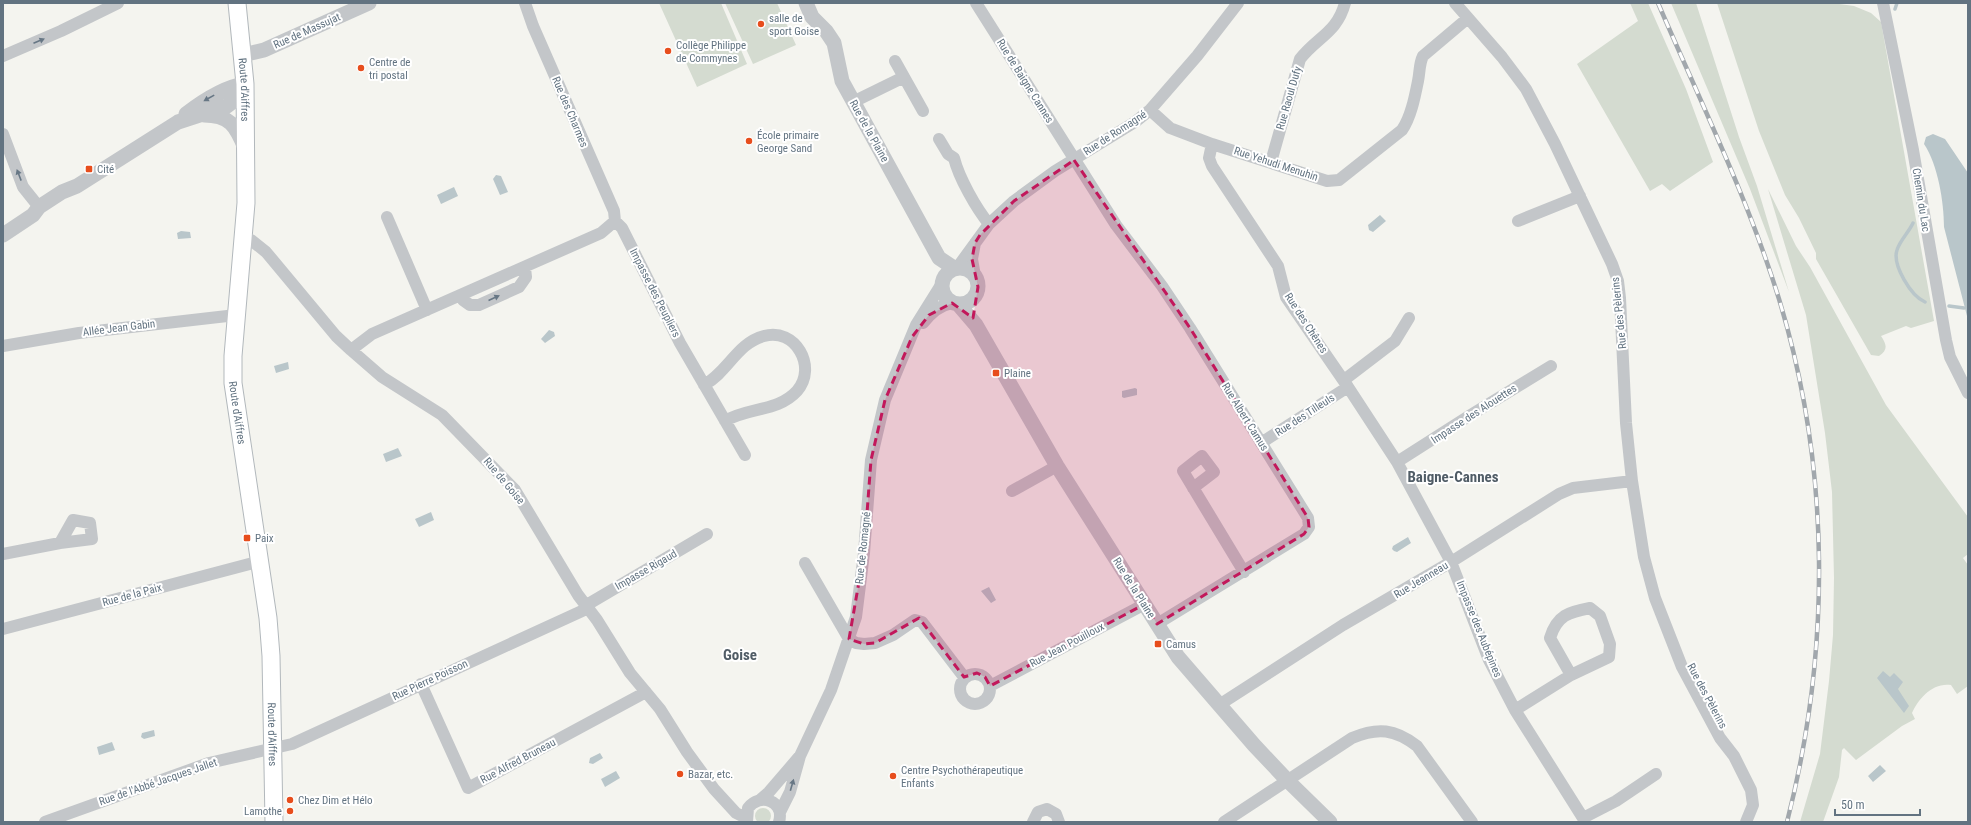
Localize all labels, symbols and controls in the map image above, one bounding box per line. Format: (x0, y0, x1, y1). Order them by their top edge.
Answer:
street label: Rue de Massujat (272, 10, 342, 52)
place label: salle de sport Goise (769, 12, 819, 38)
marker: salle de sport Goise (756, 19, 766, 29)
street label: Rue de Baigne Cannes (994, 37, 1056, 125)
one-way arrow (33, 38, 44, 44)
place label: Collège Philippe de Commynes (676, 39, 746, 65)
marker: Collège Philippe de Commynes (663, 46, 673, 56)
place label: Centre de tri postal (369, 56, 411, 82)
street label: Route d'Aiffres (236, 57, 252, 122)
marker: Centre de tri postal (356, 63, 366, 73)
street label: Rue Raoul Dufy (1274, 64, 1304, 131)
street label: Rue des Charmes (549, 75, 591, 149)
one-way arrow (203, 95, 215, 102)
street label: Rue de la Plaine (847, 98, 891, 164)
street label: Rue de Romagné (1081, 108, 1149, 158)
place label: École primaire George Sand (757, 129, 819, 155)
marker: École primaire George Sand (744, 136, 754, 146)
street label: Rue Yehudi Menuhin (1232, 144, 1320, 184)
place label: Cité (97, 163, 114, 176)
marker: Cité (84, 164, 94, 174)
street label: Chemin du Lac (1910, 167, 1932, 233)
one-way arrow (15, 168, 21, 180)
street label: Impasse des Peupliers (627, 246, 683, 340)
street label: Rue des Pèlerins (1609, 276, 1629, 350)
street label: Rue des Chênes (1282, 290, 1330, 356)
one-way arrow (489, 295, 500, 301)
street label: Allée Jean Gabin (82, 317, 156, 339)
place label: Plaine (1004, 367, 1031, 380)
marker: Plaine (991, 368, 1001, 378)
street label: Route d'Aiffres (226, 380, 249, 445)
street label: Rue Albert Camus (1219, 381, 1271, 453)
street label: Impasse des Alouettes (1429, 382, 1519, 446)
street label: Rue des Tilleuls (1273, 391, 1337, 439)
street label: Rue de Goise (481, 455, 527, 507)
district label: Baigne-Cannes (1407, 468, 1499, 486)
street label: Rue de Romagné (853, 511, 873, 585)
place label: Paix (255, 532, 274, 545)
marker: Paix (242, 533, 252, 543)
street label: Impasse Rigaud (613, 547, 679, 593)
street label: Rue de la Plaine (1110, 555, 1158, 621)
street label: Rue Jeanneau (1392, 559, 1450, 601)
street label: Impasse des Aubépines (1454, 579, 1504, 679)
street label: Rue de la Paix (101, 581, 163, 609)
street label: Rue Jean Pouilloux (1028, 620, 1107, 670)
place label: Camus (1166, 638, 1196, 651)
marker: Camus (1153, 639, 1163, 649)
district label: Goise (723, 646, 757, 664)
street label: Rue Pierre Poisson (390, 657, 470, 703)
street label: Rue des Pèlerins (1684, 661, 1730, 731)
street label: Route d'Aiffres (265, 702, 279, 766)
street label: Rue Alfred Bruneau (478, 736, 558, 786)
street label: Rue de l'Abbé Jacques Jallet (97, 756, 219, 808)
place label: Centre Psychothérapeutique Enfants (901, 764, 1023, 790)
place label: Bazar, etc. (688, 768, 733, 781)
marker: Bazar, etc. (675, 769, 685, 779)
marker: Centre Psychothérapeutique Enfants (888, 771, 898, 781)
one-way arrow (789, 779, 795, 791)
scale bar (1835, 791, 1920, 817)
place label: Chez Dim et Hélo (298, 794, 373, 807)
marker: Chez Dim et Hélo (285, 795, 295, 805)
text: 50 m (1841, 798, 1865, 812)
place label: Lamothe (244, 805, 282, 818)
marker: Lamothe (285, 806, 295, 816)

